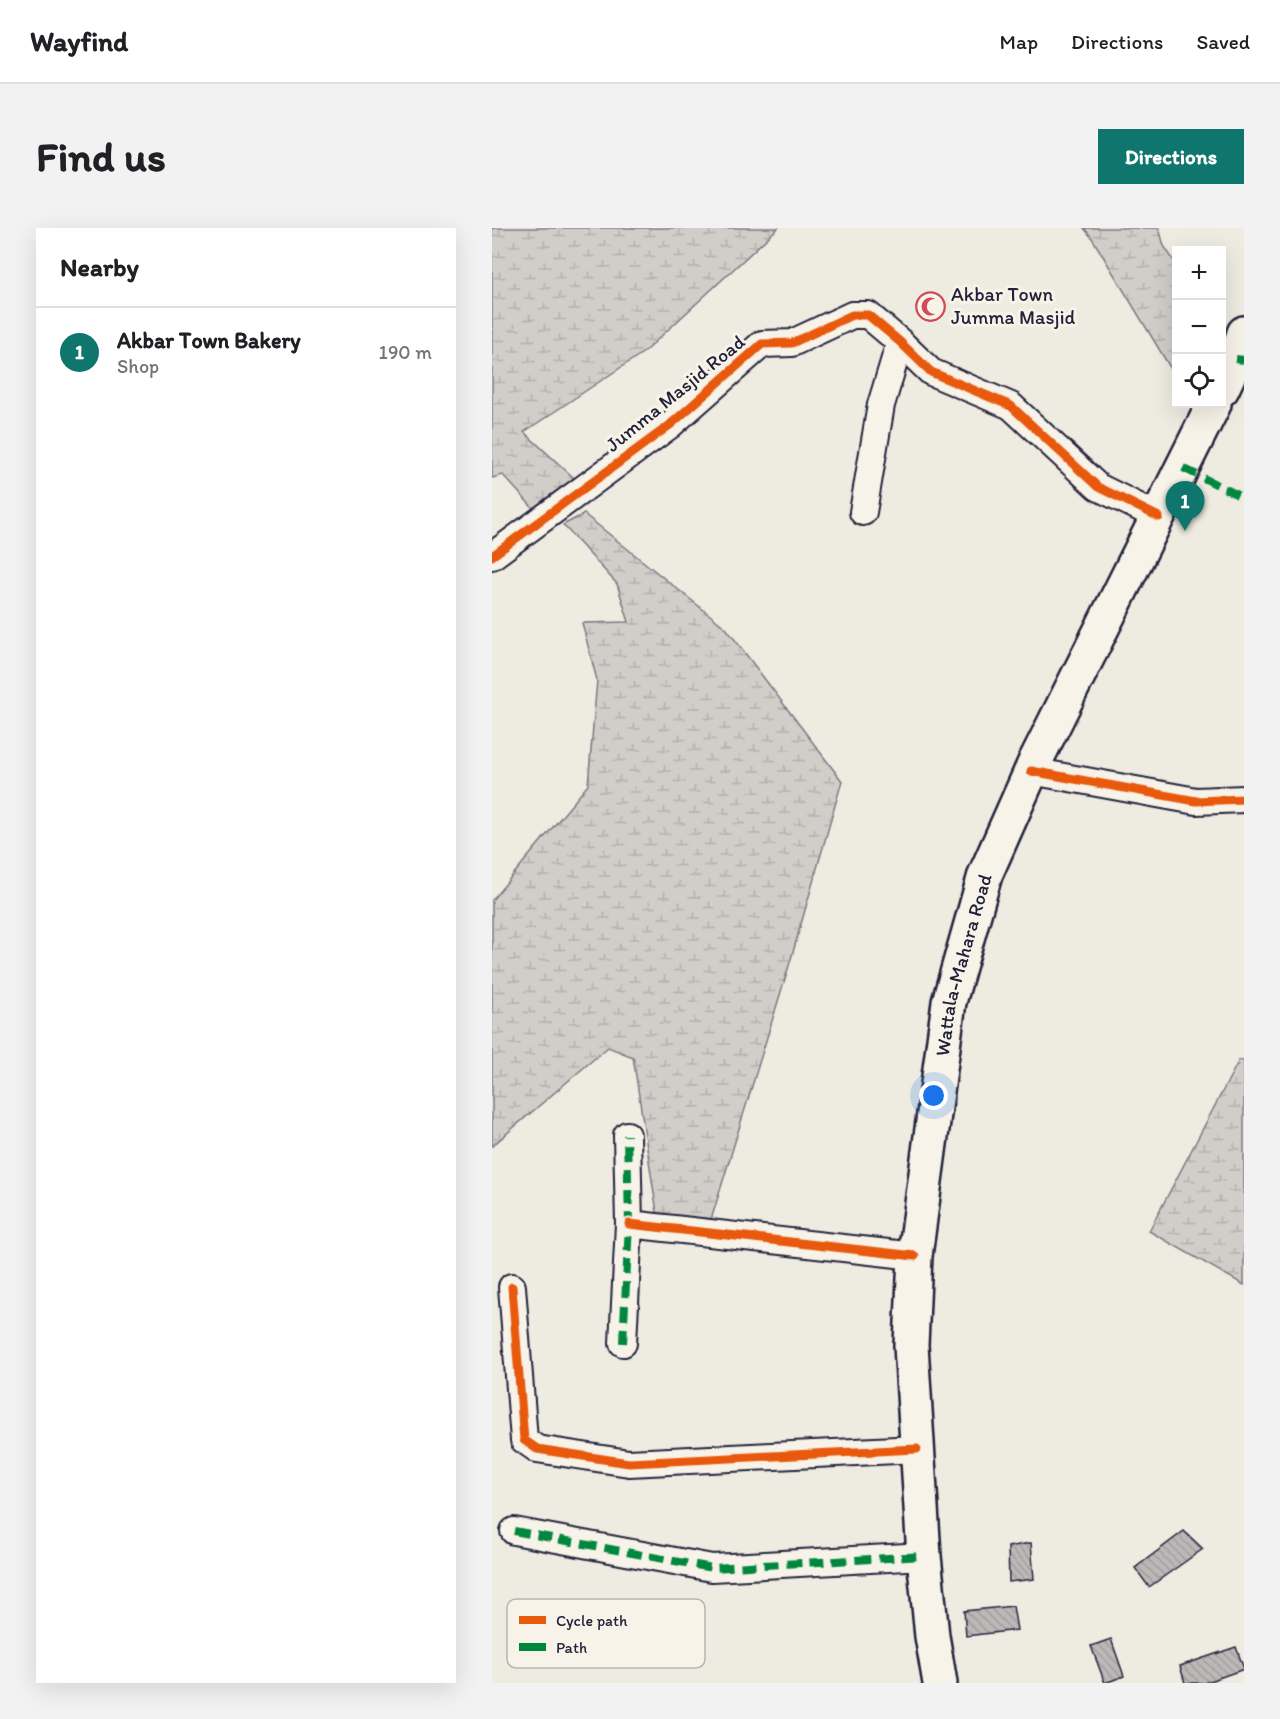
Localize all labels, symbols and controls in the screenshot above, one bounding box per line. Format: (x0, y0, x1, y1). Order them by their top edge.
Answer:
text: Wayfind (30, 24, 128, 58)
text: Map (1000, 29, 1038, 54)
text: Directions (1071, 29, 1163, 54)
text: Saved (1196, 29, 1250, 54)
button: Directions (1098, 129, 1244, 184)
text: Find us (36, 131, 166, 182)
map controls (1172, 246, 1226, 408)
button: + (1172, 246, 1226, 300)
text: Nearby (60, 251, 139, 283)
place label: Akbar Town Jumma Masjid (951, 282, 1076, 329)
mosque icon: Akbar Town Jumma Masjid (914, 290, 946, 322)
button: − (1172, 300, 1226, 354)
text: Akbar Town Bakery (117, 327, 300, 354)
street label: Jumma Masjid Road (601, 329, 750, 457)
text: 1 (75, 340, 84, 364)
text: 190 m (379, 340, 432, 364)
text: Shop (117, 354, 159, 378)
button: locate (1172, 354, 1226, 408)
pin: 1 (1166, 482, 1204, 531)
street label: Wattala-Mahara Road (930, 871, 997, 1058)
your location (919, 1081, 948, 1110)
legend (507, 1599, 705, 1668)
text: Cycle path (556, 1611, 628, 1630)
text: Path (556, 1638, 587, 1657)

